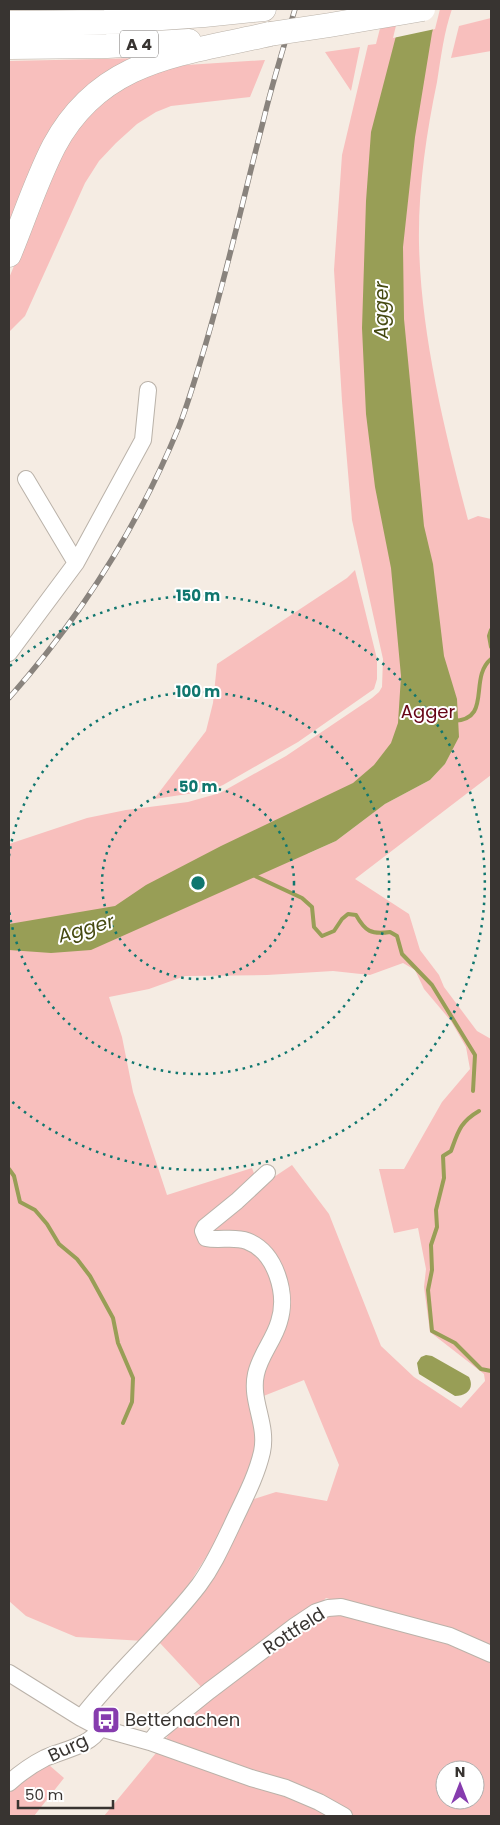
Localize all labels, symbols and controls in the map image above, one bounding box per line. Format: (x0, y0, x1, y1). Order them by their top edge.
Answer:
road number: A 4 (120, 31, 158, 58)
water label: Agger (368, 280, 395, 340)
text: 150 m (176, 585, 220, 606)
text: 100 m (176, 681, 220, 702)
park label: Agger (401, 699, 455, 724)
text: 50 m (179, 776, 217, 797)
centre of rings (189, 874, 207, 892)
water label: Agger (54, 907, 118, 950)
street label: Rottfeld (258, 1601, 330, 1660)
bus stop icon: Bettenachen (91, 1705, 121, 1735)
place label: Bettenachen (125, 1707, 240, 1732)
street label: Burg (44, 1727, 92, 1768)
north arrow (435, 1760, 485, 1810)
text: N (455, 1762, 465, 1782)
scale bar (18, 1778, 112, 1810)
text: 50 m (25, 1784, 63, 1805)

